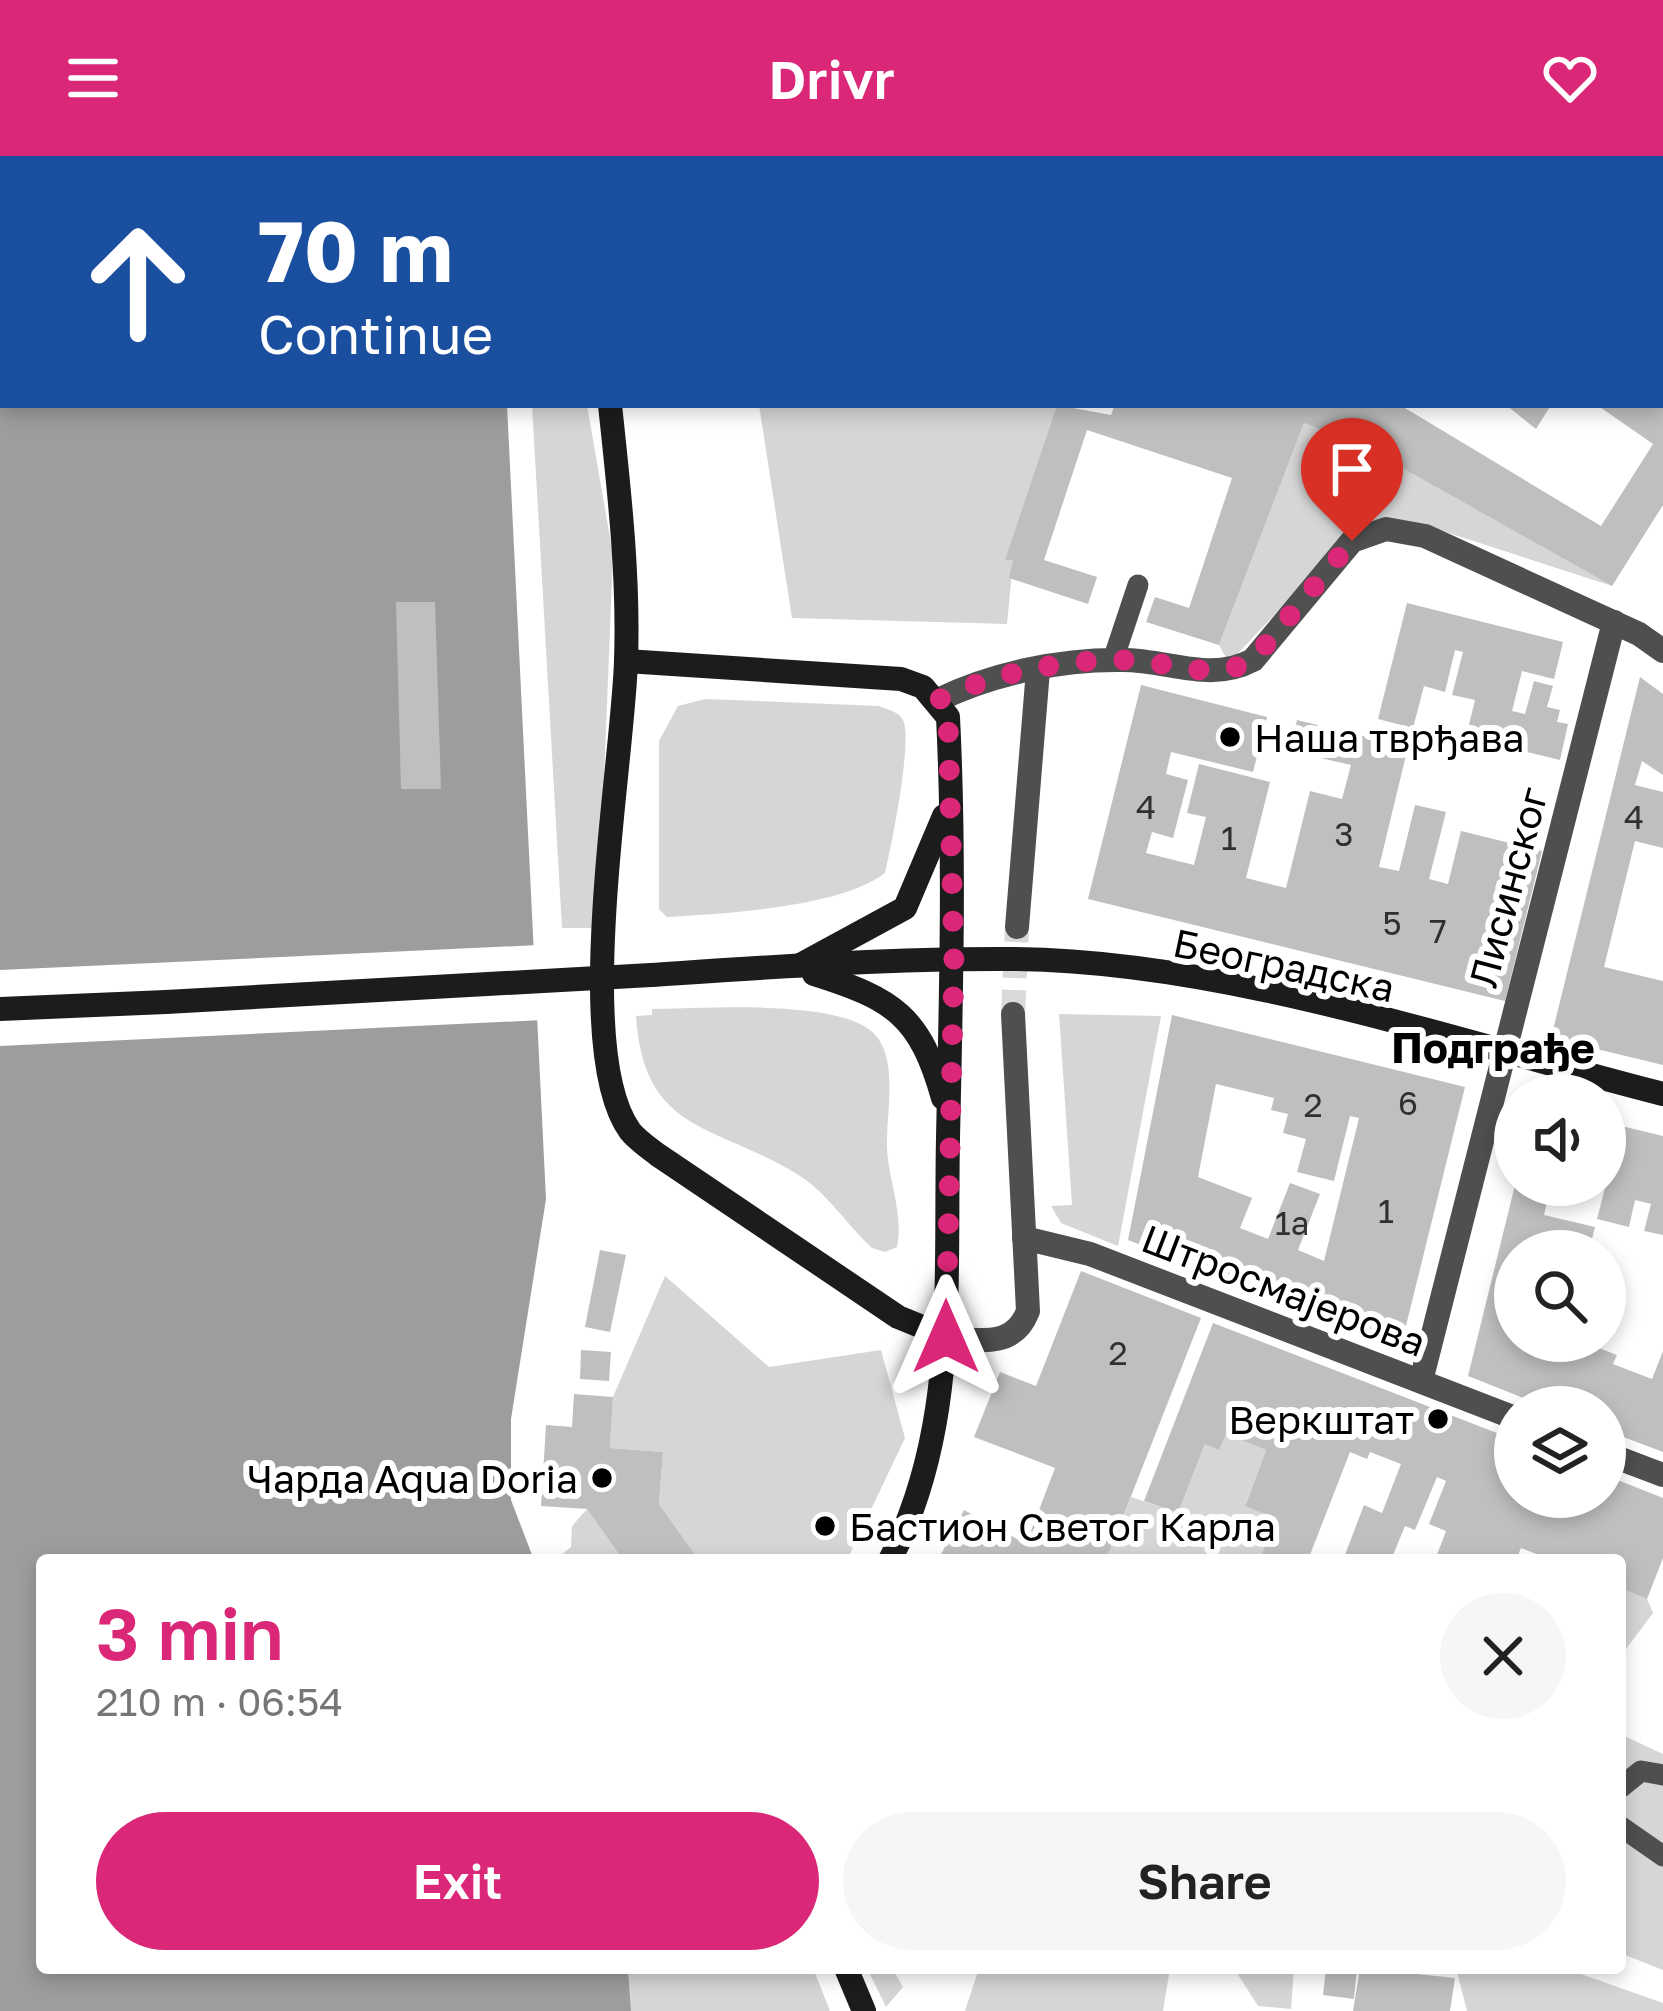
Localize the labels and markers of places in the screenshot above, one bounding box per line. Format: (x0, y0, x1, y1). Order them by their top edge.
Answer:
pin (1301, 418, 1403, 541)
place label: Наша тврђава (1254, 714, 1524, 761)
marker: Наша тврђава (1217, 724, 1243, 750)
place label: Веркштат (1228, 1396, 1414, 1443)
marker: Веркштат (1425, 1406, 1451, 1432)
place label: Чарда Aqua Doria (247, 1455, 578, 1502)
marker: Чарда Aqua Doria (589, 1465, 615, 1491)
place label: Бастион Светог Карла (849, 1503, 1276, 1550)
marker: Бастион Светог Карла (812, 1513, 838, 1539)

